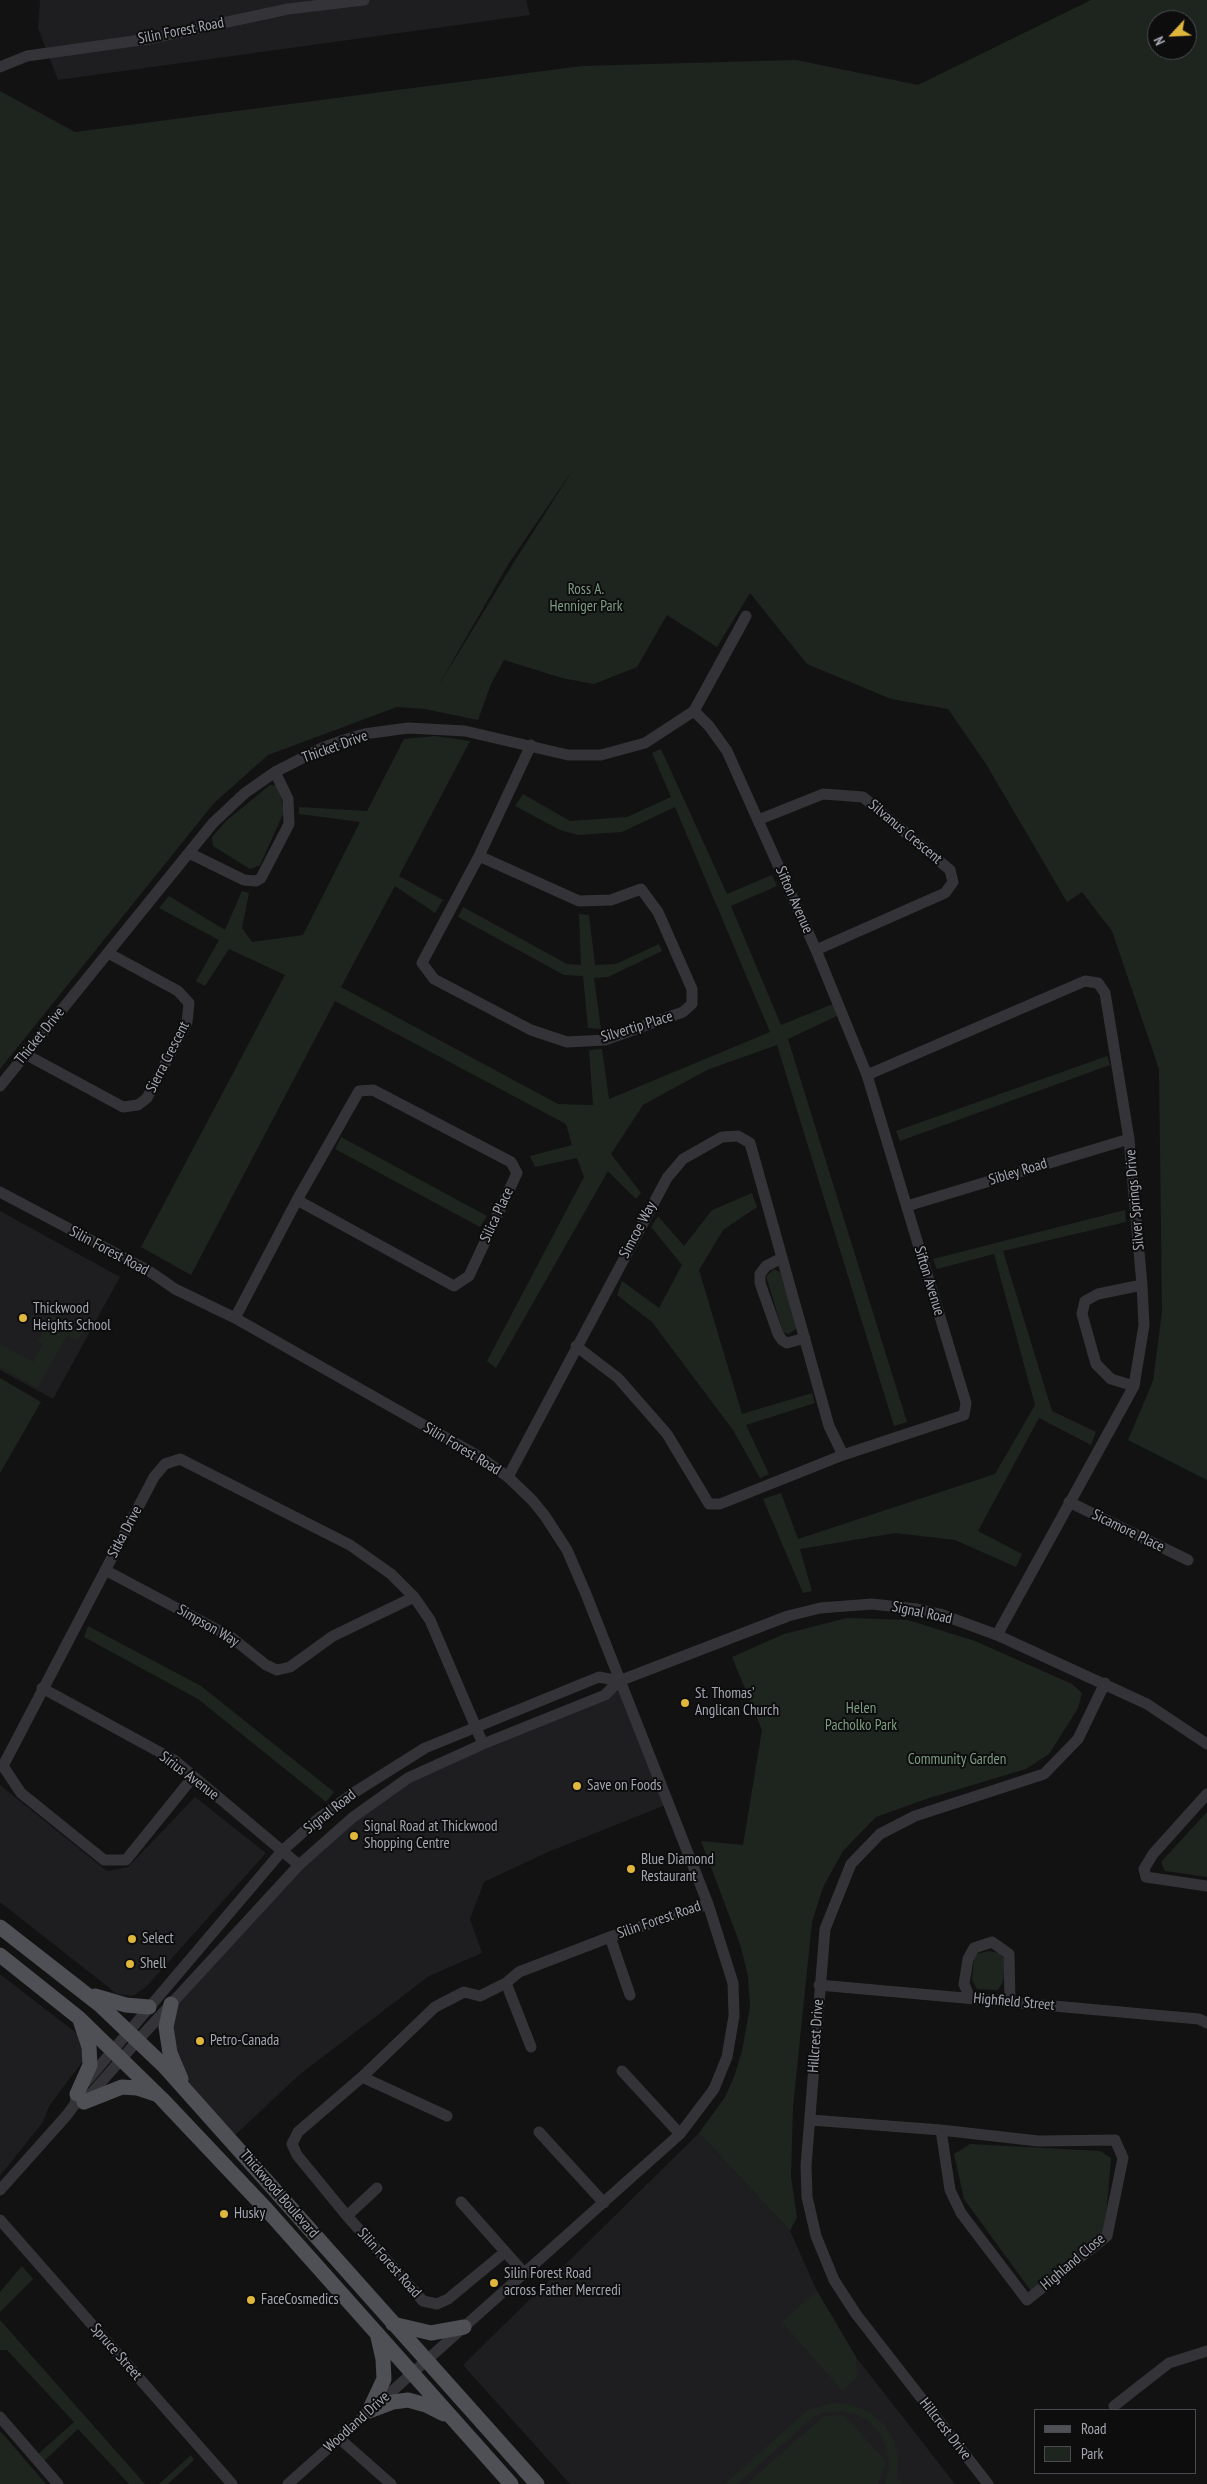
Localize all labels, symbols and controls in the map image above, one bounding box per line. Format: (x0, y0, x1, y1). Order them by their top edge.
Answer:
north arrow (1147, 10, 1197, 60)
street label: Silin Forest Road (137, 14, 225, 48)
text: N (1150, 34, 1169, 48)
park label: Ross A. Henniger Park (550, 581, 622, 616)
street label: Thicket Drive (300, 727, 370, 767)
street label: Silvanus Crescent (865, 796, 945, 868)
street label: Sifton Avenue (771, 864, 817, 936)
street label: Thicket Drive (12, 1004, 68, 1068)
street label: Silvertip Place (599, 1008, 675, 1046)
street label: Sierra Crescent (142, 1018, 194, 1096)
street label: Silver Springs Drive (1122, 1149, 1148, 1251)
street label: Sibley Road (987, 1155, 1049, 1189)
street label: Silica Place (476, 1185, 518, 1245)
street label: Simcoe Way (616, 1199, 660, 1261)
street label: Silin Forest Road (66, 1223, 152, 1279)
street label: Sifton Avenue (910, 1244, 948, 1318)
place label: Thickwood Heights School (33, 1300, 111, 1335)
marker: Thickwood Heights School (17, 1312, 29, 1324)
street label: Silin Forest Road (420, 1419, 504, 1479)
street label: Sitka Drive (104, 1503, 146, 1561)
street label: Sicamore Place (1089, 1506, 1167, 1556)
street label: Signal Road (890, 1598, 954, 1628)
street label: Simpson Way (174, 1601, 242, 1651)
place label: St. Thomas’ Anglican Church (695, 1685, 779, 1720)
marker: St. Thomas’ Anglican Church (679, 1697, 691, 1709)
park label: Helen Pacholko Park (825, 1700, 897, 1735)
street label: Sirius Avenue (156, 1748, 222, 1804)
park label: Community Garden (908, 1751, 1006, 1769)
place label: Save on Foods (587, 1777, 662, 1795)
marker: Save on Foods (571, 1780, 583, 1792)
street label: Signal Road (300, 1786, 360, 1838)
place label: Signal Road at Thickwood Shopping Centre (364, 1818, 497, 1853)
marker: Signal Road at Thickwood Shopping Centre (348, 1830, 360, 1842)
place label: Blue Diamond Restaurant (641, 1851, 714, 1886)
marker: Blue Diamond Restaurant (625, 1863, 637, 1875)
street label: Silin Forest Road (615, 1897, 703, 1943)
place label: Select (142, 1930, 174, 1948)
marker: Select (126, 1933, 138, 1945)
place label: Shell (140, 1955, 166, 1973)
marker: Shell (124, 1958, 136, 1970)
street label: Highfield Street (973, 1989, 1055, 2015)
street label: Hillcrest Drive (804, 1999, 828, 2073)
place label: Petro-Canada (210, 2032, 279, 2050)
marker: Petro-Canada (194, 2035, 206, 2047)
street label: Thickwood Boulevard (236, 2146, 322, 2242)
place label: Husky (234, 2205, 265, 2223)
marker: Husky (218, 2208, 230, 2220)
street label: Silin Forest Road (353, 2225, 425, 2301)
street label: Highland Close (1037, 2230, 1109, 2294)
place label: Silin Forest Road across Father Mercredi (504, 2265, 621, 2300)
marker: Silin Forest Road across Father Mercredi (488, 2277, 500, 2289)
place label: FaceCosmedics (261, 2291, 339, 2309)
marker: FaceCosmedics (245, 2294, 257, 2306)
street label: Spruce Street (87, 2320, 145, 2384)
street label: Woodland Drive (321, 2388, 393, 2456)
street label: Hillcrest Drive (915, 2394, 975, 2464)
legend (1034, 2409, 1197, 2474)
text: Road (1081, 2419, 1107, 2438)
text: Park (1081, 2444, 1103, 2463)

